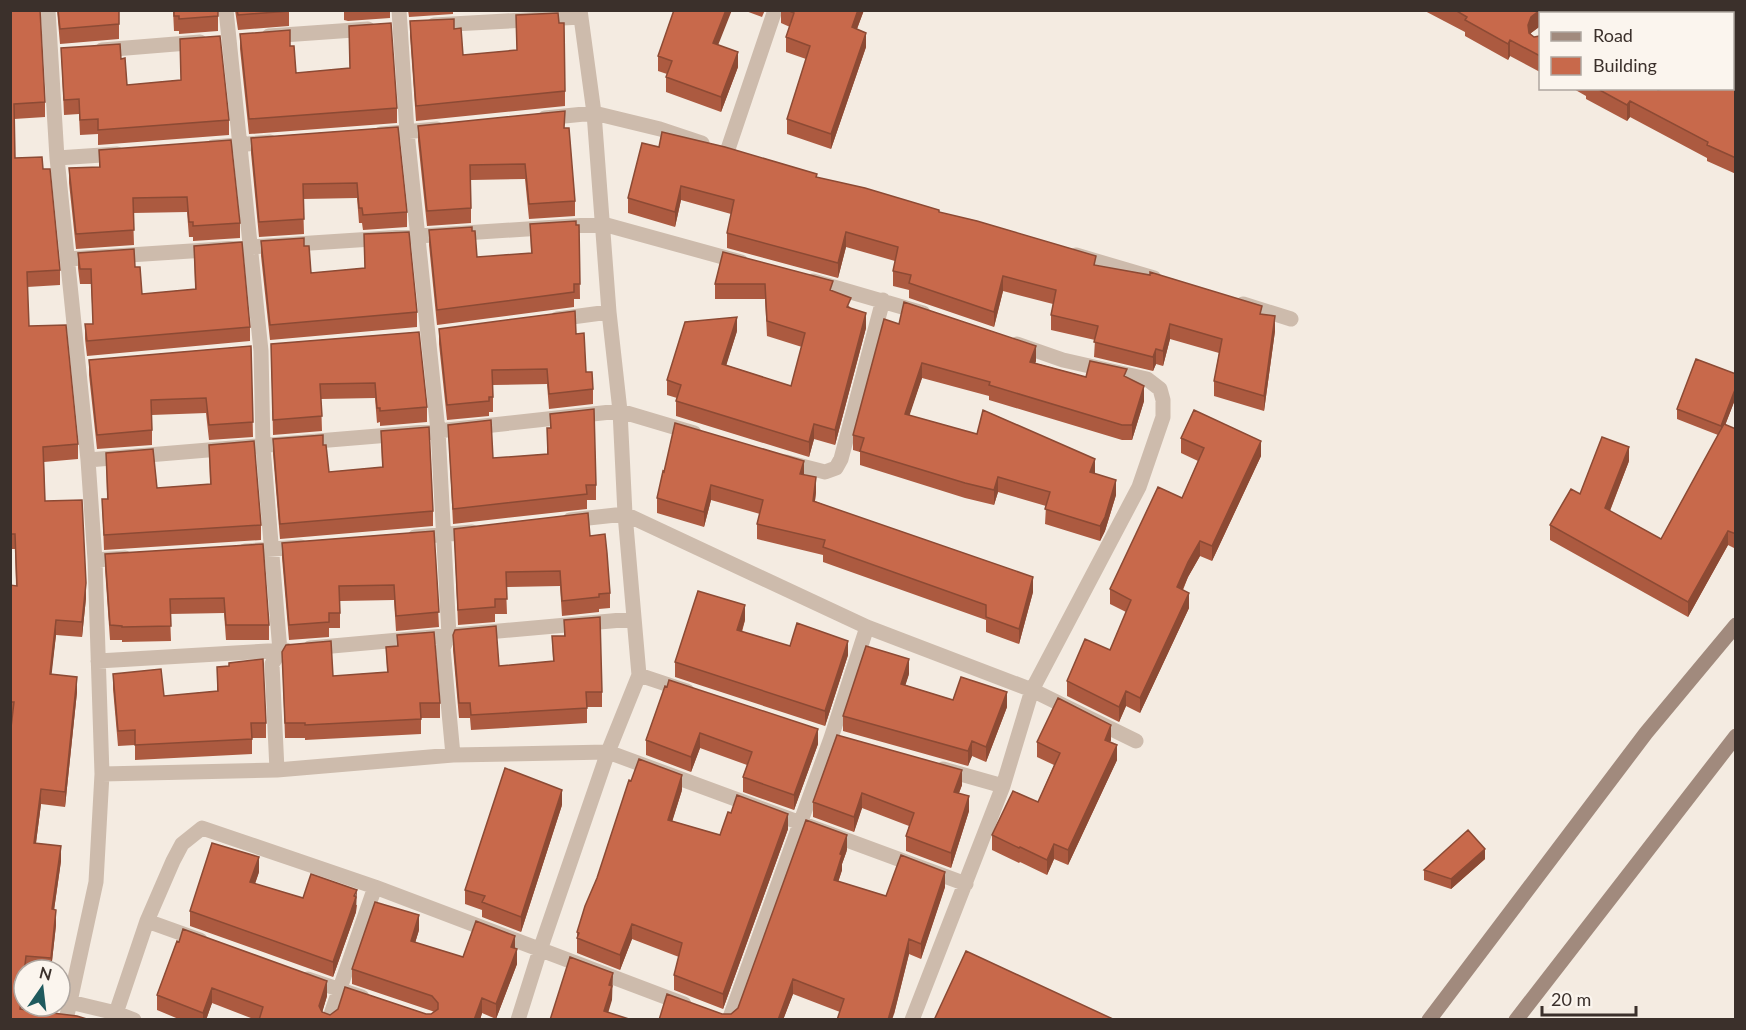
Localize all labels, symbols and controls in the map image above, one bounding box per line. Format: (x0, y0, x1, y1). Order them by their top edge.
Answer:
legend (1539, 12, 1734, 90)
text: Road (1593, 24, 1633, 46)
text: Building (1593, 54, 1657, 76)
north arrow (12, 958, 72, 1018)
text: N (37, 962, 54, 984)
scale bar (1542, 979, 1636, 1017)
text: 20 m (1551, 988, 1591, 1010)

